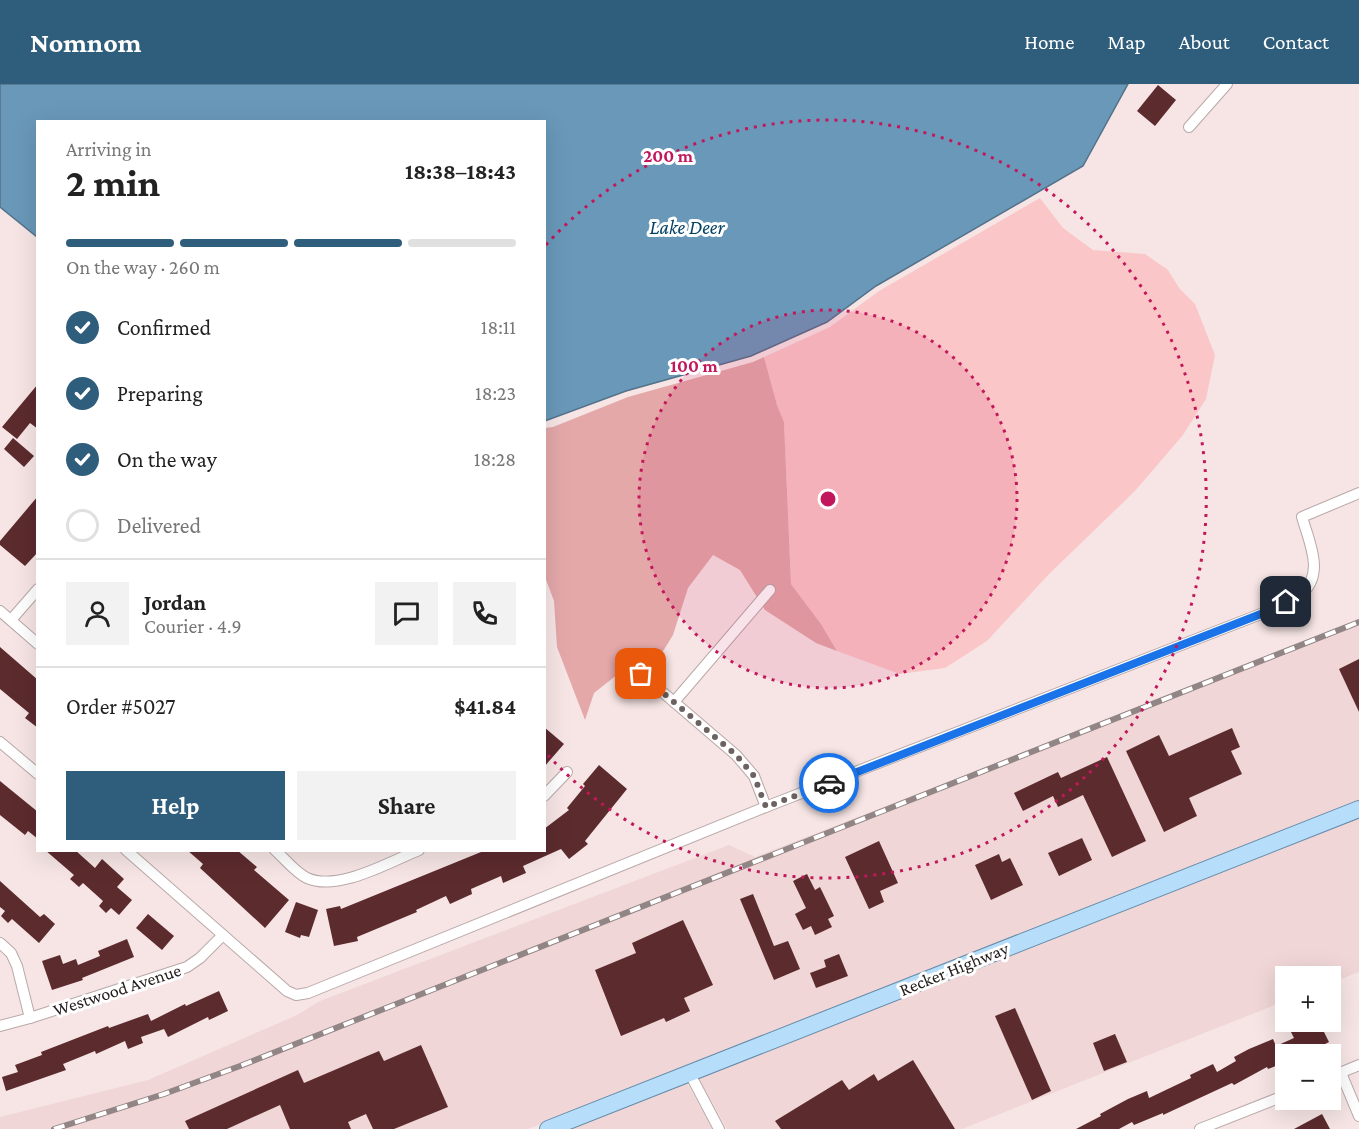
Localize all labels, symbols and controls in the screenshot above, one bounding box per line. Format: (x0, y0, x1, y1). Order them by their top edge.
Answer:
text: Nomnom (30, 27, 141, 58)
text: Home (1024, 30, 1074, 54)
text: Map (1107, 30, 1146, 54)
text: About (1179, 30, 1230, 54)
text: Contact (1263, 30, 1329, 54)
text: Arriving in (66, 138, 151, 160)
text: 200 m (643, 146, 694, 166)
text: 18:38–18:43 (405, 159, 516, 184)
text: 2 min (66, 161, 160, 204)
water label: Lake Deer (650, 216, 725, 238)
text: On the way · 260 m (66, 256, 220, 278)
icon: check (66, 311, 99, 344)
text: Confirmed (117, 315, 211, 340)
text: 18:11 (481, 316, 516, 338)
text: 100 m (670, 356, 718, 376)
icon: check (66, 377, 99, 410)
text: Preparing (117, 381, 203, 406)
text: 18:23 (475, 382, 516, 404)
icon: check (66, 443, 99, 476)
text: On the way (117, 447, 217, 472)
text: 18:28 (474, 448, 516, 470)
centre of rings (818, 489, 838, 509)
text: Delivered (117, 513, 201, 538)
pin (1260, 576, 1311, 627)
button: person (66, 582, 129, 645)
button: chat (375, 582, 438, 645)
button: phone (453, 582, 516, 645)
icon: home (1269, 585, 1302, 618)
text: Jordan (144, 590, 206, 615)
text: Courier · 4.9 (144, 615, 242, 637)
pin (615, 648, 666, 699)
icon: bag (624, 657, 657, 690)
text: Order #5027 (66, 694, 176, 719)
text: $41.84 (454, 694, 516, 719)
courier (799, 753, 859, 813)
icon: car (813, 767, 846, 800)
button: Help (66, 771, 285, 840)
button: Share (297, 771, 516, 840)
street label: Recker Highway (897, 938, 1012, 1000)
street label: Westwood Avenue (50, 960, 184, 1020)
map controls (1275, 966, 1341, 1110)
button: + (1275, 966, 1341, 1032)
button: − (1275, 1044, 1341, 1110)

